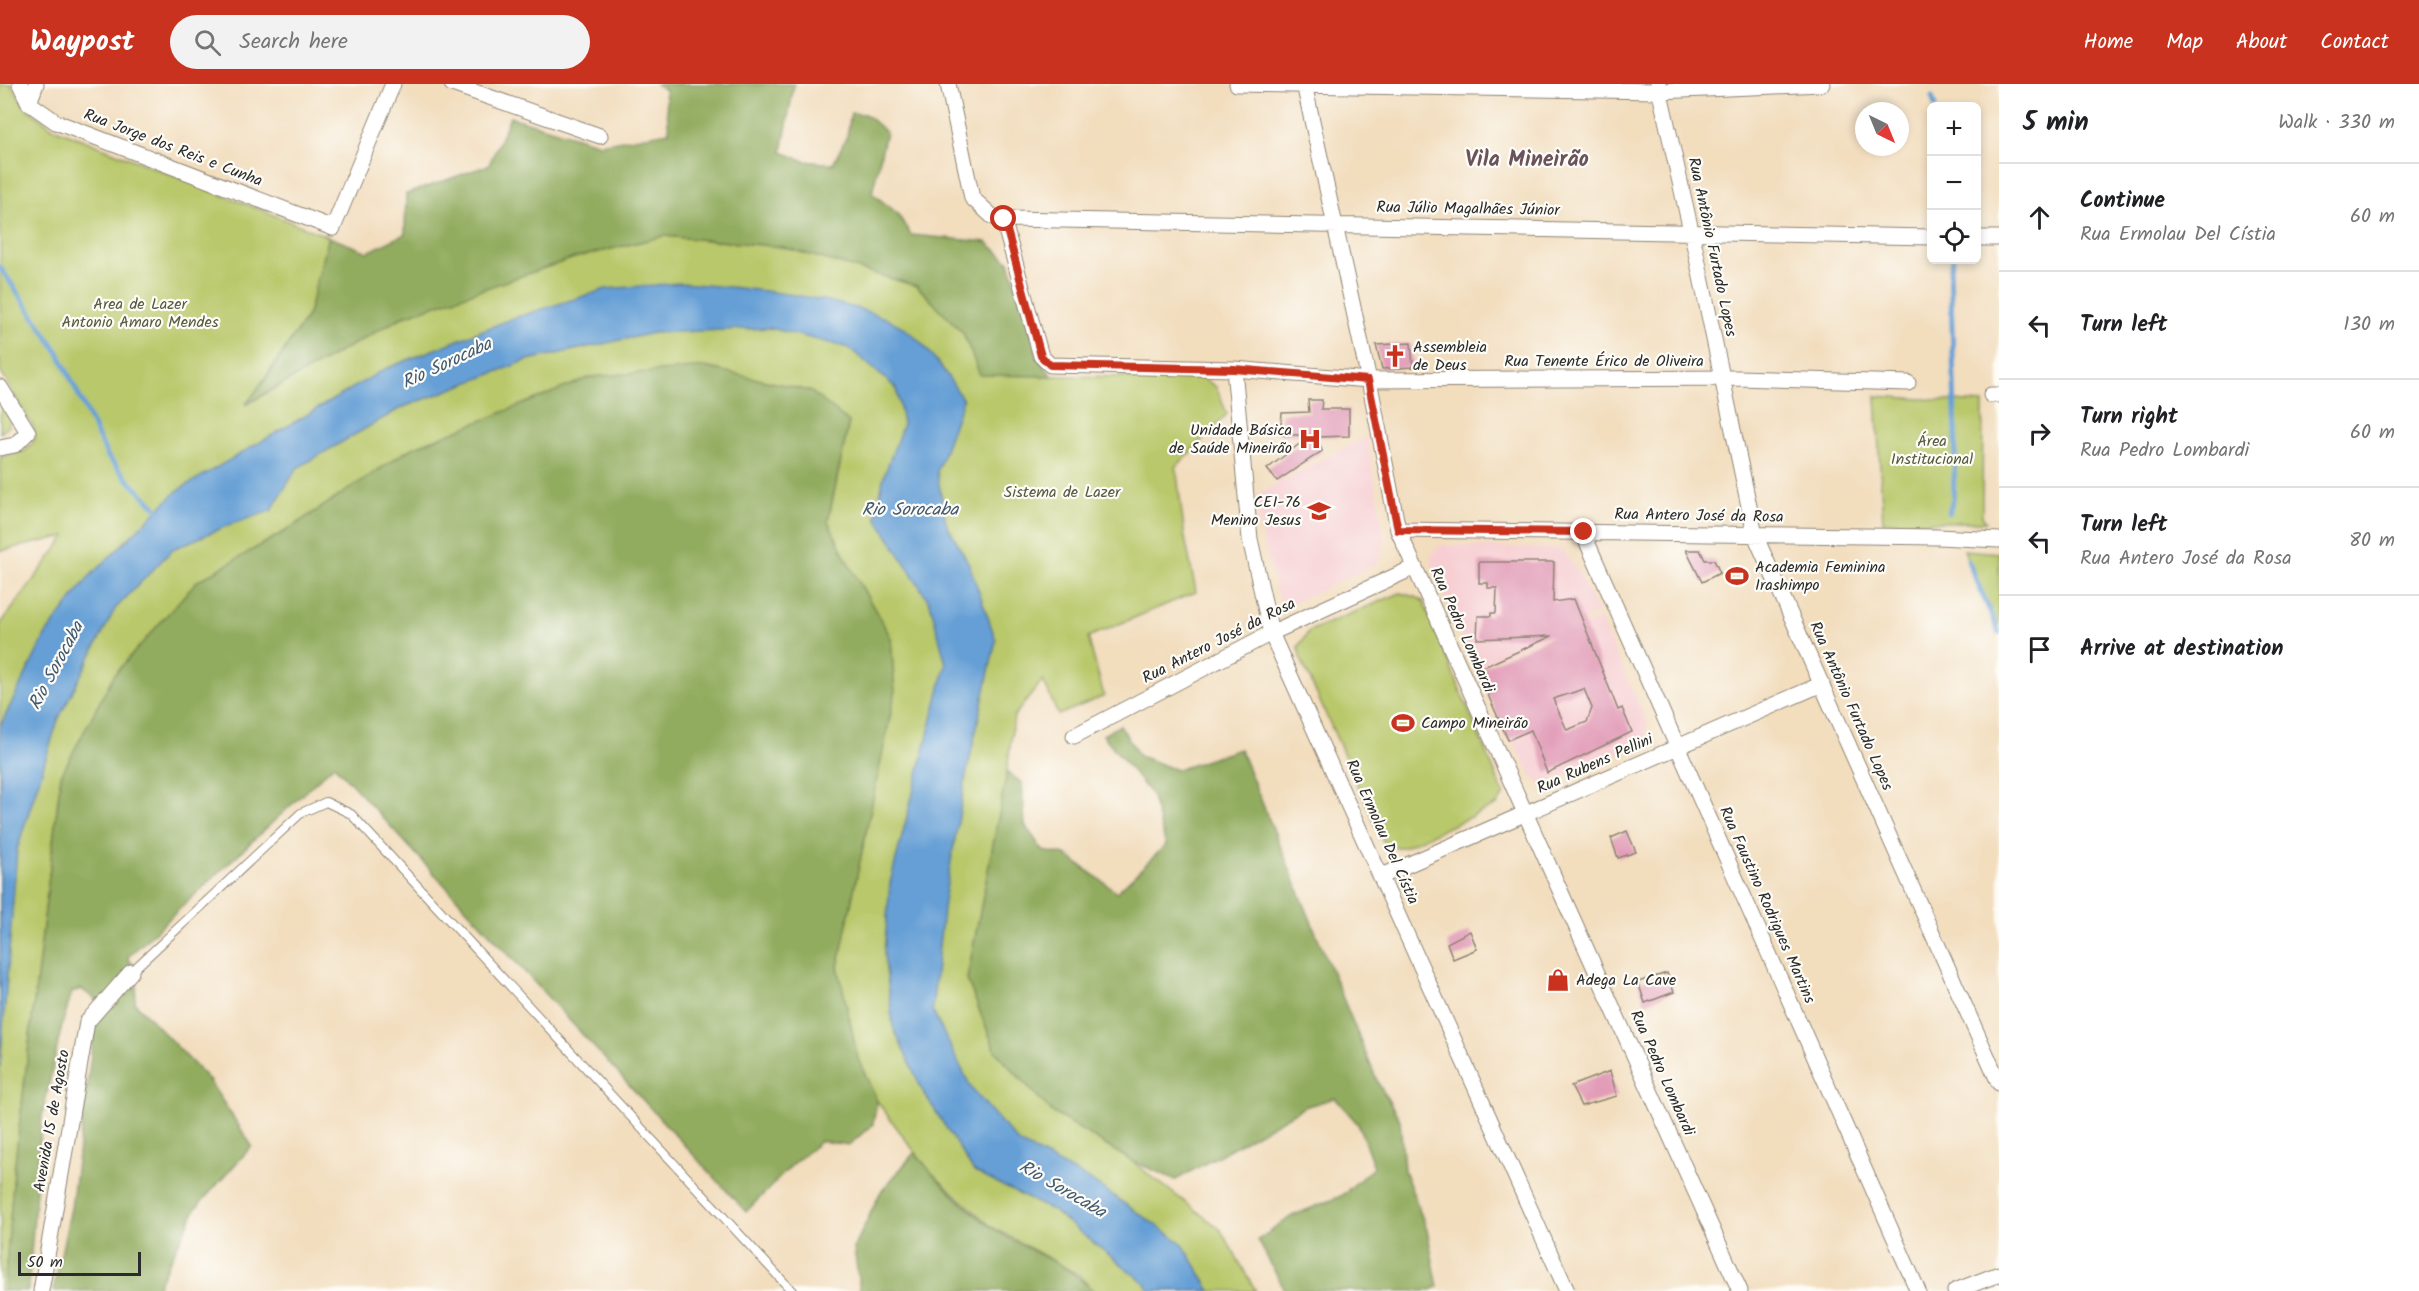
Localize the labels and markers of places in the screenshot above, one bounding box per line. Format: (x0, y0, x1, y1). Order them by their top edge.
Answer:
place label: Assembleia de Deus (1413, 335, 1487, 378)
church icon: Assembleia de Deus (1382, 343, 1408, 369)
place label: Unidade Básica de Saúde Mineirão (1169, 418, 1292, 461)
hospital icon: Unidade Básica de Saúde Mineirão (1297, 426, 1323, 452)
place label: CEI-76 Menino Jesus (1211, 490, 1301, 533)
school or university icon: CEI-76 Menino Jesus (1306, 498, 1332, 524)
place label: Academia Feminina Irashimpo (1755, 555, 1885, 598)
sports icon: Academia Feminina Irashimpo (1724, 563, 1750, 589)
sports icon: Campo Mineirão (1390, 710, 1416, 736)
place label: Campo Mineirão (1421, 711, 1528, 736)
shop icon: Adega La Cave (1545, 967, 1571, 993)
place label: Adega La Cave (1576, 968, 1676, 993)

